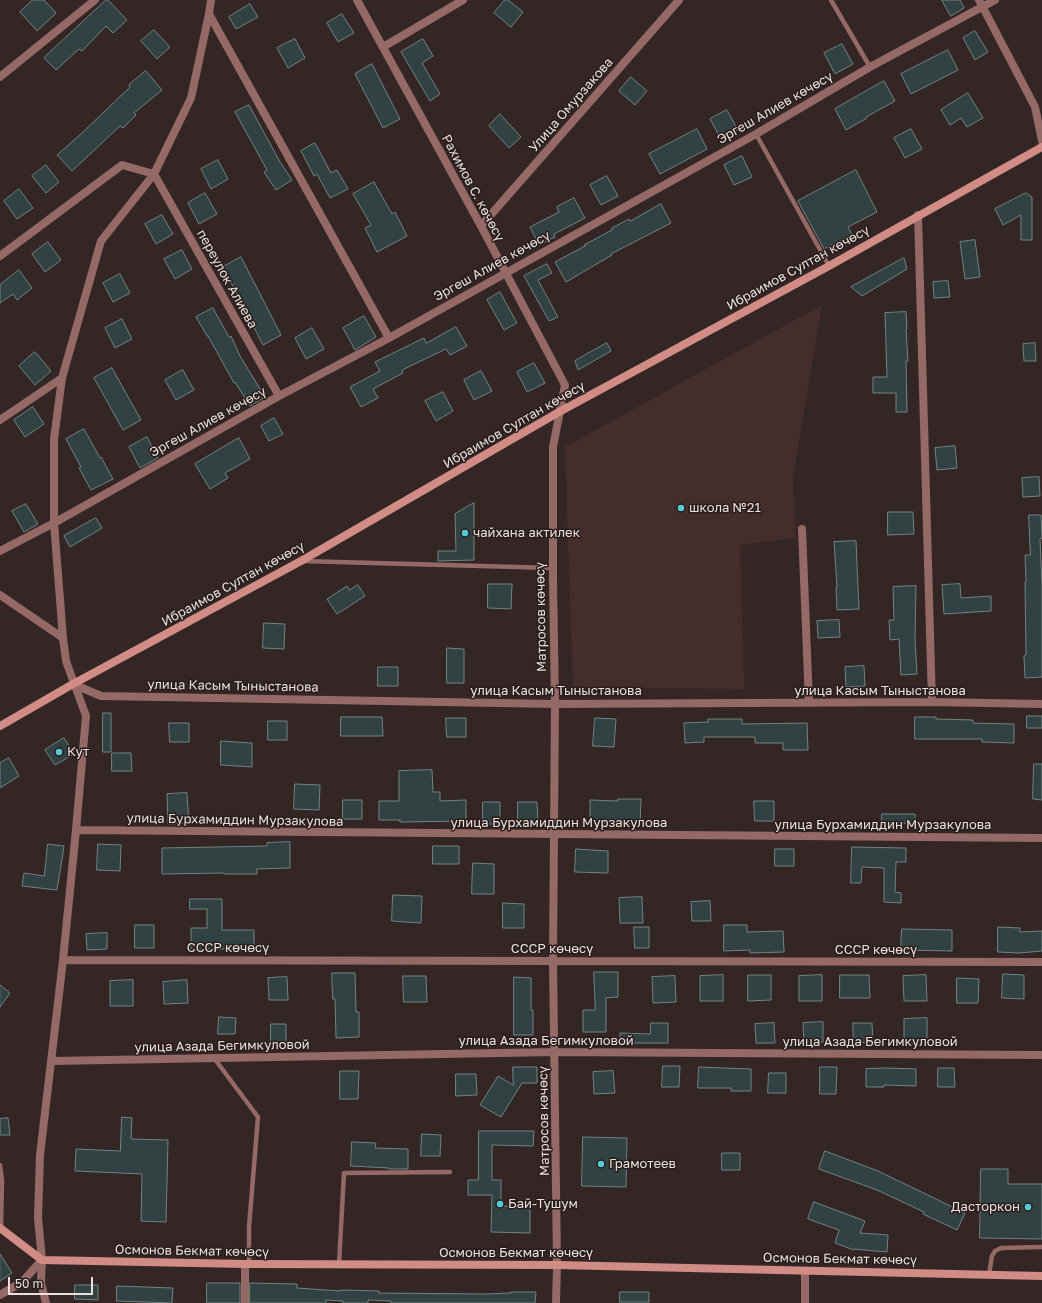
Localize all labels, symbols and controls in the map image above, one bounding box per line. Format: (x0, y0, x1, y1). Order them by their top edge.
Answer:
street label: Улица Омурзакова (526, 55, 616, 155)
street label: Эргеш Алиев көчөсү (714, 69, 836, 147)
street label: Рахимов С. көчөсү (438, 132, 508, 244)
street label: Ибраимов Султан көчөсү (724, 222, 872, 314)
street label: переулок Алиева (193, 227, 261, 331)
street label: Эргеш Алиев көчөсү (431, 227, 553, 305)
street label: Ибраимов Султан көчөсү (440, 378, 588, 472)
street label: Эргеш Алиев көчөсү (147, 383, 269, 461)
place label: школа №21 (689, 500, 761, 516)
marker: школа №21 (676, 503, 686, 513)
place label: чайхана актилек (473, 525, 580, 541)
marker: чайхана актилек (460, 528, 470, 538)
street label: Ибраимов Султан көчөсү (159, 538, 307, 630)
street label: Матросов көчөсү (532, 562, 550, 672)
street label: улица Касым Тыныстанова (147, 677, 319, 695)
street label: улица Касым Тыныстанова (470, 683, 642, 699)
street label: улица Касым Тыныстанова (794, 683, 966, 699)
place label: Кут (67, 744, 89, 760)
marker: Кут (54, 747, 64, 757)
street label: улица Бурхамиддин Мурзакулова (126, 810, 344, 830)
street label: улица Бурхамиддин Мурзакулова (451, 815, 667, 831)
street label: улица Бурхамиддин Мурзакулова (775, 817, 991, 833)
street label: СССР көчөсү (187, 940, 269, 956)
street label: СССР көчөсү (511, 941, 593, 957)
street label: СССР көчөсү (835, 942, 917, 958)
street label: улица Азада Бегимкуловой (458, 1033, 634, 1049)
street label: улица Азада Бегимкуловой (782, 1034, 958, 1050)
street label: улица Азада Бегимкуловой (134, 1037, 310, 1055)
street label: Матросов көчөсү (535, 1066, 553, 1176)
place label: Грамотеев (609, 1156, 676, 1172)
marker: Грамотеев (596, 1159, 606, 1169)
place label: Бай-Тушум (508, 1196, 578, 1212)
marker: Бай-Тушум (495, 1199, 505, 1209)
place label: Дасторкон (951, 1199, 1020, 1215)
marker: Дасторкон (1023, 1202, 1033, 1212)
street label: Осмонов Бекмат көчөсү (115, 1242, 269, 1260)
street label: Осмонов Бекмат көчөсү (439, 1245, 593, 1261)
street label: Осмонов Бекмат көчөсү (763, 1250, 917, 1268)
scale bar (10, 1269, 95, 1295)
text: 50 m (15, 1276, 43, 1291)

